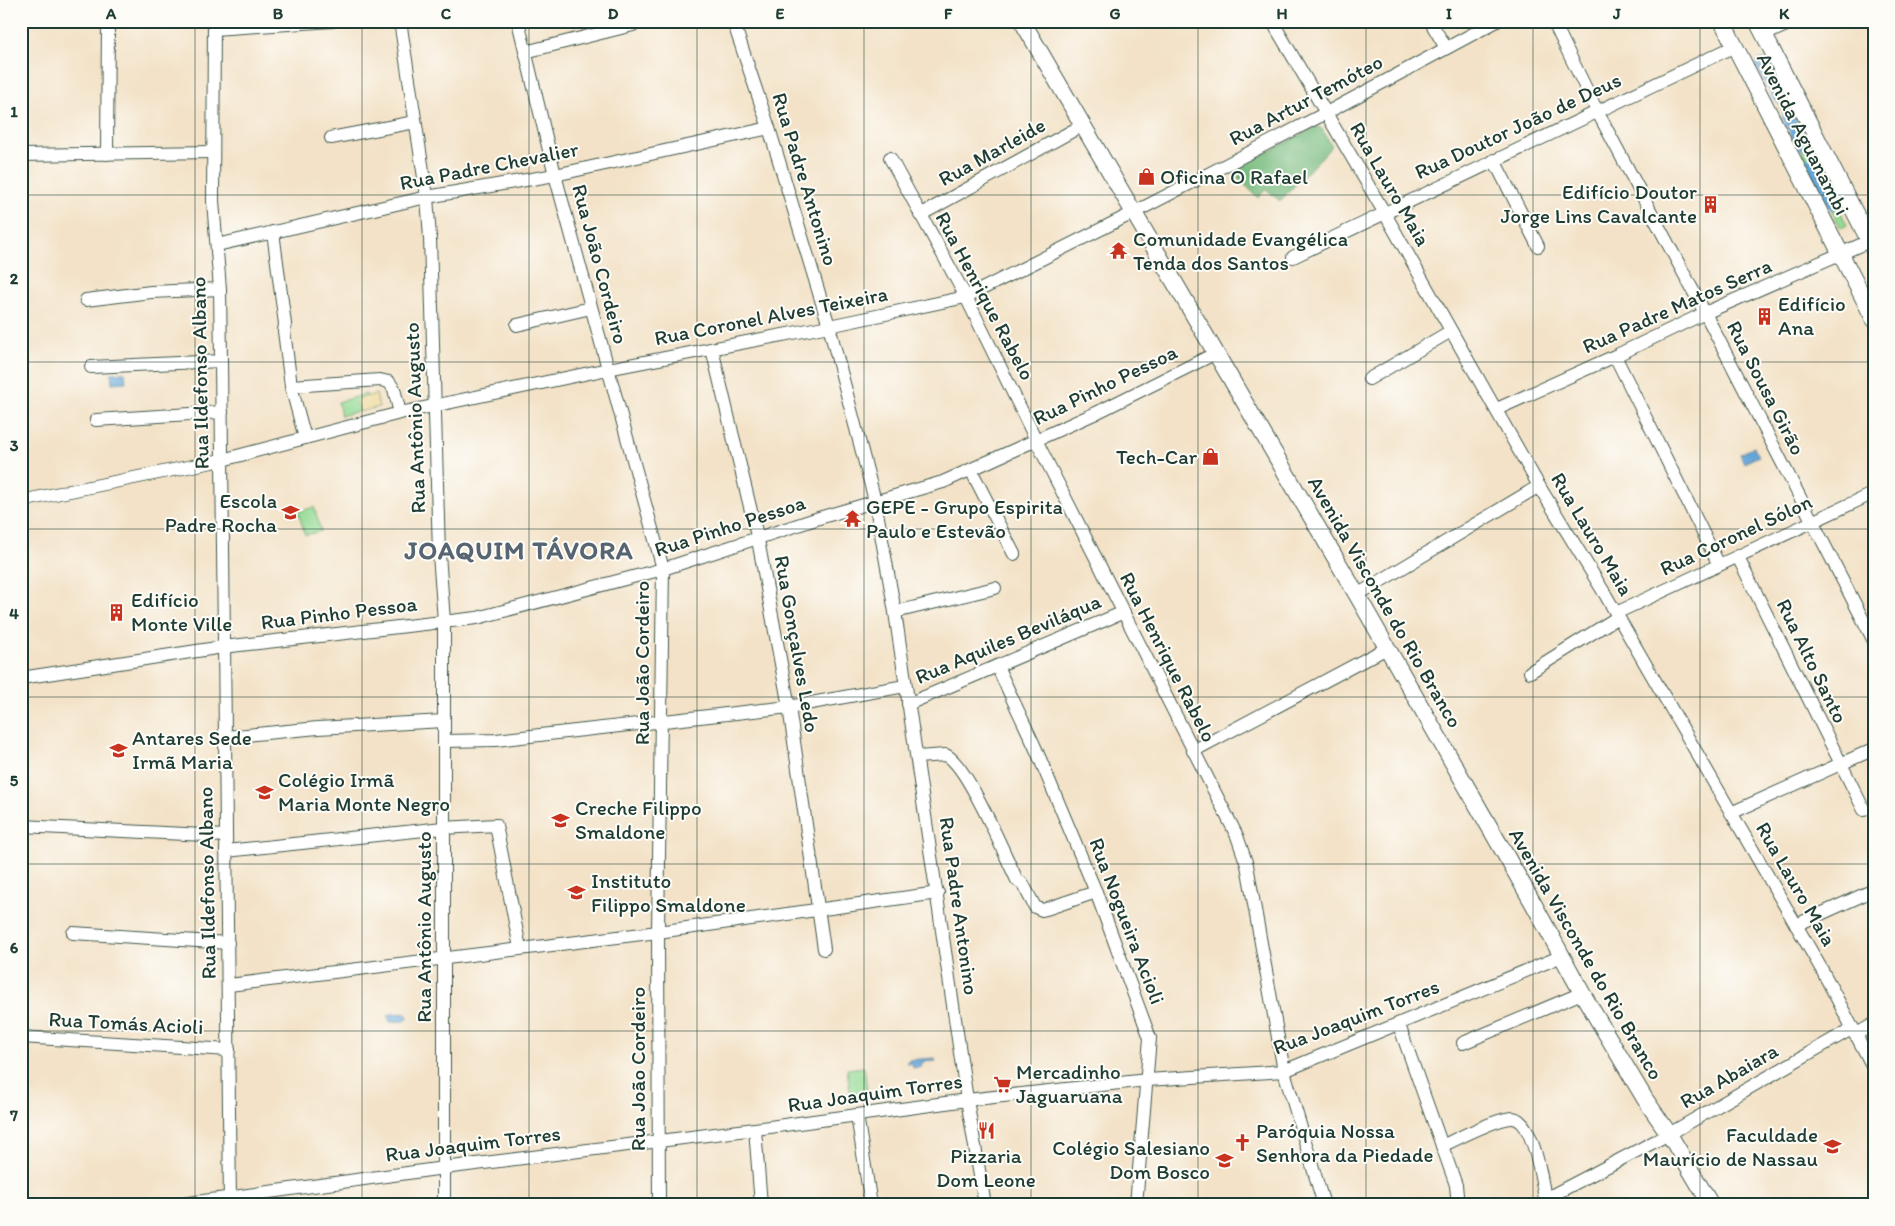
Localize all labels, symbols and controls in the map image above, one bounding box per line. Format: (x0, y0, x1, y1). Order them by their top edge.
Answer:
text: A (105, 4, 117, 23)
text: B (273, 4, 284, 23)
text: C (441, 4, 452, 23)
text: D (608, 4, 619, 23)
text: E (776, 4, 785, 23)
text: F (944, 4, 953, 23)
text: G (1109, 4, 1121, 23)
text: H (1276, 4, 1288, 23)
text: I (1446, 4, 1452, 23)
text: J (1612, 4, 1621, 23)
text: K (1779, 4, 1790, 23)
street label: Avenida Aguanambi (1752, 48, 1855, 219)
street label: Rua Artur Temóteo (1225, 49, 1387, 151)
street label: Rua Doutor João de Deus (1411, 67, 1625, 184)
street label: Rua Padre Antonino (767, 89, 844, 268)
text: 1 (10, 102, 18, 121)
street label: Rua Marleide (934, 112, 1050, 191)
street label: Rua Lauro Maia (1345, 117, 1436, 250)
street label: Rua Padre Chevalier (397, 136, 581, 195)
place label: Oficina O Rafael (1160, 164, 1308, 189)
shop icon: Oficina O Rafael (1136, 167, 1156, 187)
place label: Edifício Doutor Jorge Lins Cavalcante (1500, 179, 1697, 228)
street label: Rua João Cordeiro (567, 181, 634, 346)
building icon: Edifício Doutor Jorge Lins Cavalcante (1701, 194, 1721, 214)
street label: Rua Henrique Rabelo (930, 207, 1040, 384)
place label: Comunidade Evangélica Tenda dos Santos (1133, 226, 1348, 275)
temple icon: Comunidade Evangélica Tenda dos Santos (1109, 241, 1129, 261)
street label: Rua Padre Matos Serra (1578, 253, 1775, 359)
text: 2 (10, 269, 19, 288)
street label: Rua Ildefonso Albano (185, 276, 214, 470)
street label: Rua Coronel Alves Teixeira (652, 281, 890, 350)
place label: Edifício Ana (1778, 291, 1846, 340)
building icon: Edifício Ana (1754, 306, 1774, 326)
street label: Rua Sousa Girão (1722, 316, 1811, 459)
street label: Rua Antônio Augusto (399, 322, 430, 514)
street label: Rua Pinho Pessoa (1029, 339, 1181, 430)
text: 3 (10, 436, 19, 455)
place label: Tech-Car (1116, 444, 1198, 469)
shop icon: Tech-Car (1201, 447, 1221, 467)
street label: Rua Lauro Maia (1546, 468, 1639, 600)
street label: Avenida Visconde do Rio Branco (1303, 471, 1468, 732)
place label: Escola Padre Rocha (165, 488, 277, 537)
street label: Rua Coronel Sólon (1656, 488, 1816, 581)
street label: Rua Pinho Pessoa (651, 489, 809, 562)
place label: GEPE - Grupo Espirita Paulo e Estevão (866, 494, 1063, 543)
school or university icon: Escola Padre Rocha (281, 503, 301, 523)
temple icon: GEPE - Grupo Espirita Paulo e Estevão (842, 509, 862, 529)
district label: JOAQUIM TÁVORA (403, 534, 634, 566)
street label: Rua Gonçalves Ledo (770, 553, 825, 735)
street label: Rua Henrique Rabelo (1115, 568, 1222, 746)
street label: Rua João Cordeiro (629, 581, 654, 745)
place label: Edifício Monte Ville (131, 587, 232, 636)
street label: Rua Aquiles Beviláqua (911, 588, 1105, 689)
street label: Rua Pinho Pessoa (259, 590, 419, 635)
street label: Rua Alto Santo (1772, 595, 1853, 727)
building icon: Edifício Monte Ville (107, 602, 127, 622)
text: 4 (9, 604, 19, 623)
place label: Antares Sede Irmã Maria (132, 725, 252, 774)
school or university icon: Antares Sede Irmã Maria (108, 740, 128, 760)
place label: Colégio Irmã Maria Monte Negro (278, 767, 450, 816)
text: 5 (10, 771, 19, 790)
school or university icon: Colégio Irmã Maria Monte Negro (254, 782, 274, 802)
street label: Rua Ildefonso Albano (192, 786, 221, 980)
place label: Creche Filippo Smaldone (575, 795, 702, 844)
school or university icon: Creche Filippo Smaldone (551, 810, 571, 830)
street label: Rua Padre Antonino (935, 815, 984, 997)
street label: Rua Lauro Maia (1751, 817, 1842, 950)
street label: Avenida Visconde do Rio Branco (1504, 823, 1669, 1084)
street label: Rua Antônio Augusto (411, 831, 436, 1023)
street label: Rua Nogueira Acioli (1084, 834, 1171, 1008)
place label: Instituto Filippo Smaldone (591, 868, 746, 917)
school or university icon: Instituto Filippo Smaldone (567, 883, 587, 903)
text: 6 (10, 938, 19, 957)
street label: Rua Joaquim Torres (1269, 973, 1443, 1060)
street label: Rua João Cordeiro (625, 987, 650, 1151)
street label: Rua Tomás Acioli (48, 1006, 204, 1039)
street label: Rua Abaiara (1675, 1037, 1782, 1114)
place label: Mercadinho Jaguaruana (1016, 1059, 1123, 1108)
street label: Rua Joaquim Torres (786, 1068, 964, 1117)
supermarket icon: Mercadinho Jaguaruana (992, 1074, 1012, 1094)
text: 7 (9, 1106, 18, 1125)
place label: Paróquia Nossa Senhora da Piedade (1256, 1118, 1433, 1167)
street label: Rua Joaquim Torres (384, 1120, 562, 1167)
restaurant icon: Pizzaria Dom Leone (976, 1121, 996, 1141)
place label: Faculdade Maurício de Nassau (1643, 1122, 1818, 1171)
church icon: Paróquia Nossa Senhora da Piedade (1232, 1133, 1252, 1153)
place label: Colégio Salesiano Dom Bosco (1052, 1135, 1210, 1184)
school or university icon: Faculdade Maurício de Nassau (1822, 1137, 1842, 1157)
place label: Pizzaria Dom Leone (936, 1143, 1036, 1192)
school or university icon: Colégio Salesiano Dom Bosco (1214, 1150, 1234, 1170)

